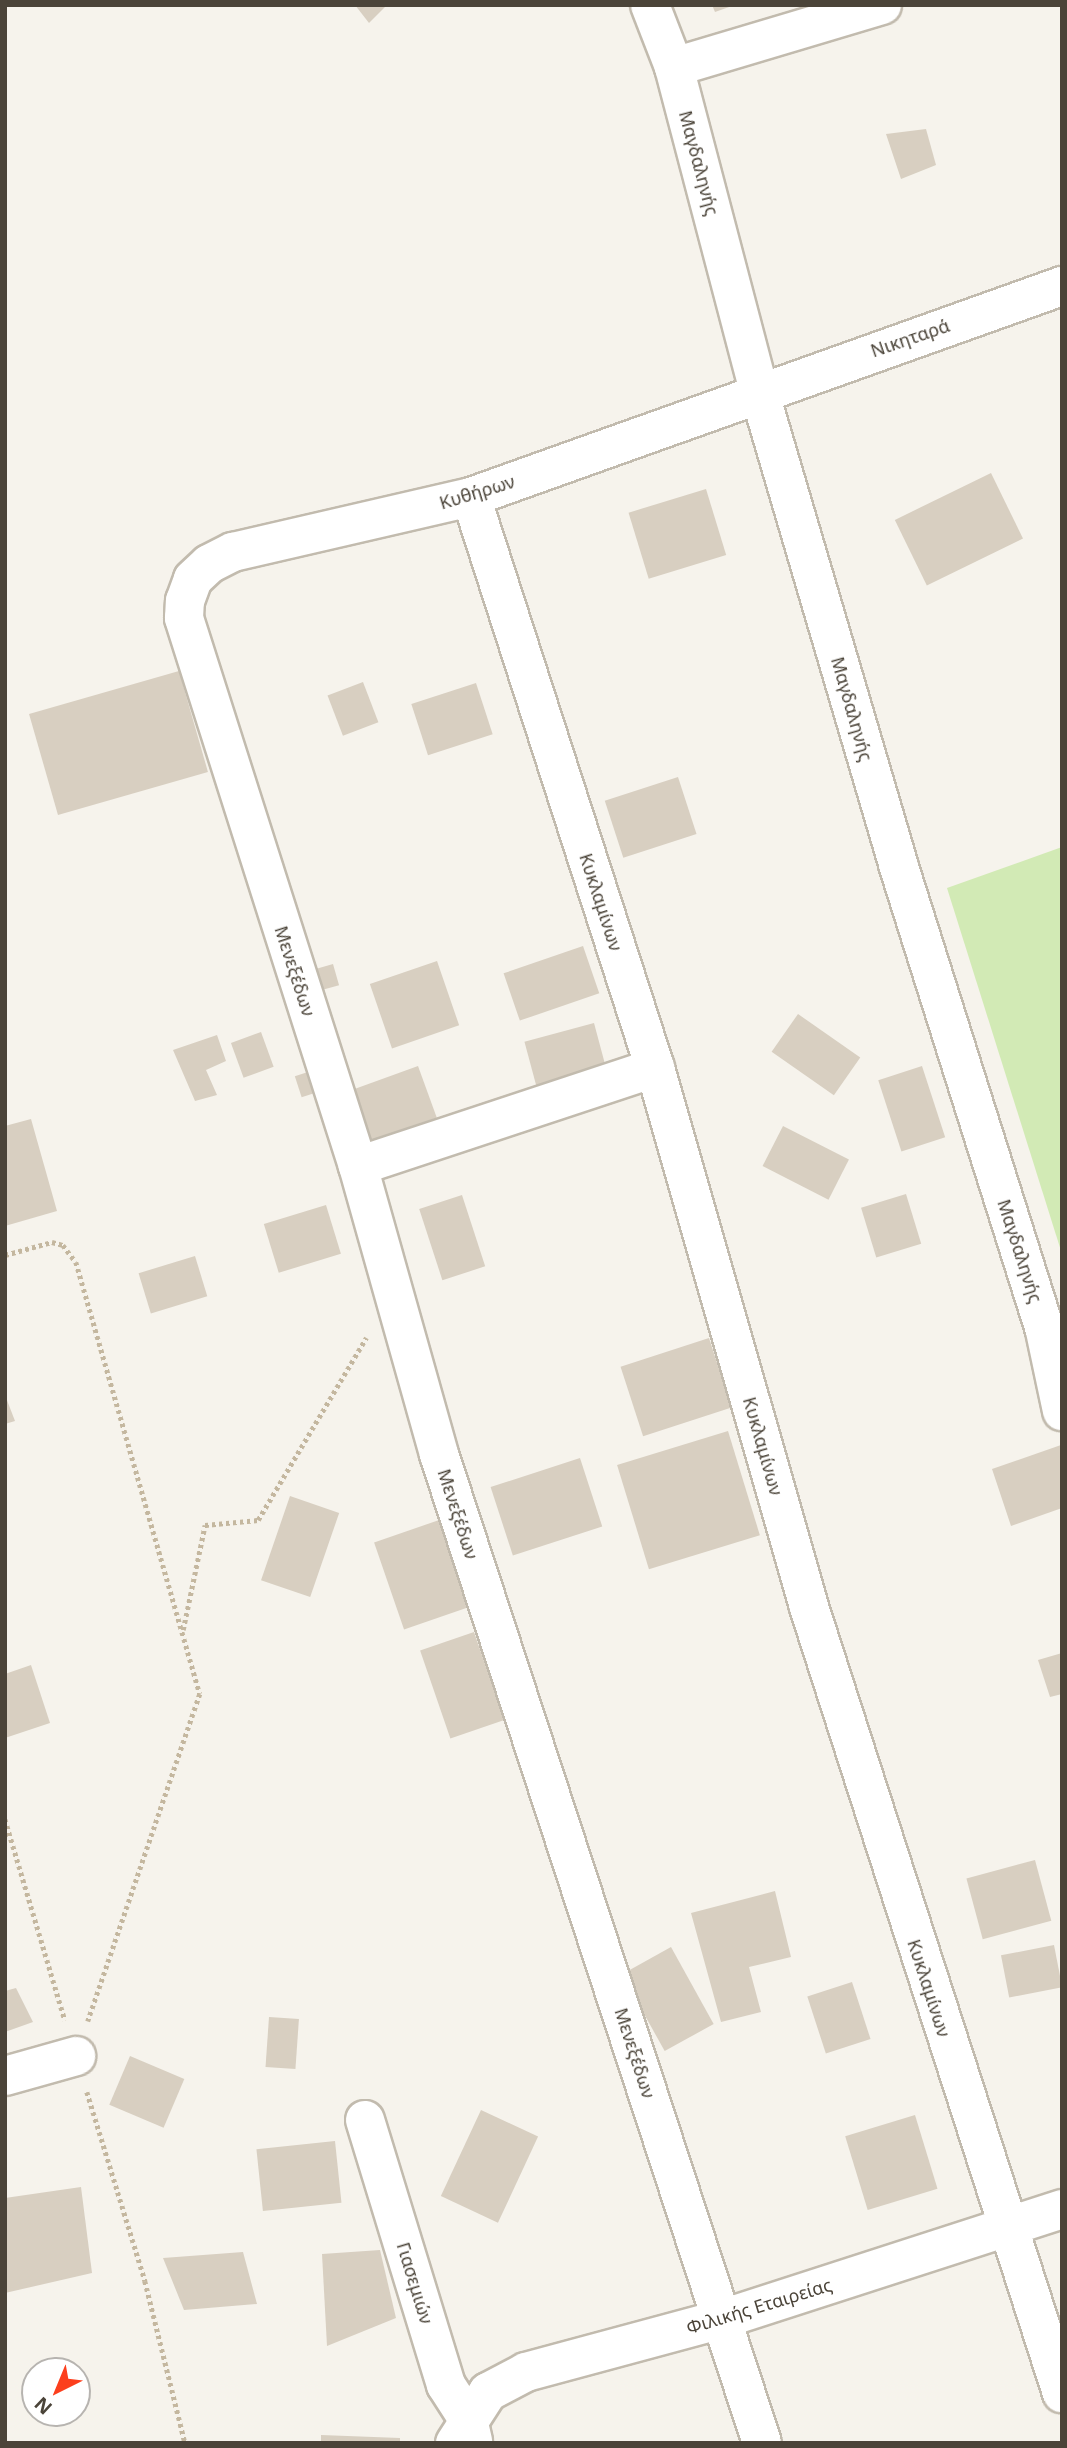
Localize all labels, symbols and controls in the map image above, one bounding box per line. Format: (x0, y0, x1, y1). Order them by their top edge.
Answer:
street label: Μαγδαληνής (675, 108, 723, 218)
street label: Νικηταρά (868, 314, 952, 362)
street label: Κυθήρων (437, 470, 517, 514)
street label: Μαγδαληνής (827, 654, 877, 764)
street label: Κυκλαμίνων (575, 851, 627, 953)
street label: Μενεξέδων (270, 923, 320, 1019)
street label: Μαγδαληνής (993, 1197, 1047, 1305)
street label: Κυκλαμίνων (739, 1394, 787, 1498)
street label: Μενεξέδων (433, 1466, 483, 1562)
street label: Κυκλαμίνων (903, 1937, 955, 2039)
street label: Μενεξέδων (610, 2005, 660, 2101)
street label: Γιασεμιών (392, 2240, 438, 2326)
street label: Φιλικής Εταιρείας (684, 2274, 834, 2338)
north arrow (21, 2357, 91, 2427)
text: N (29, 2391, 58, 2421)

